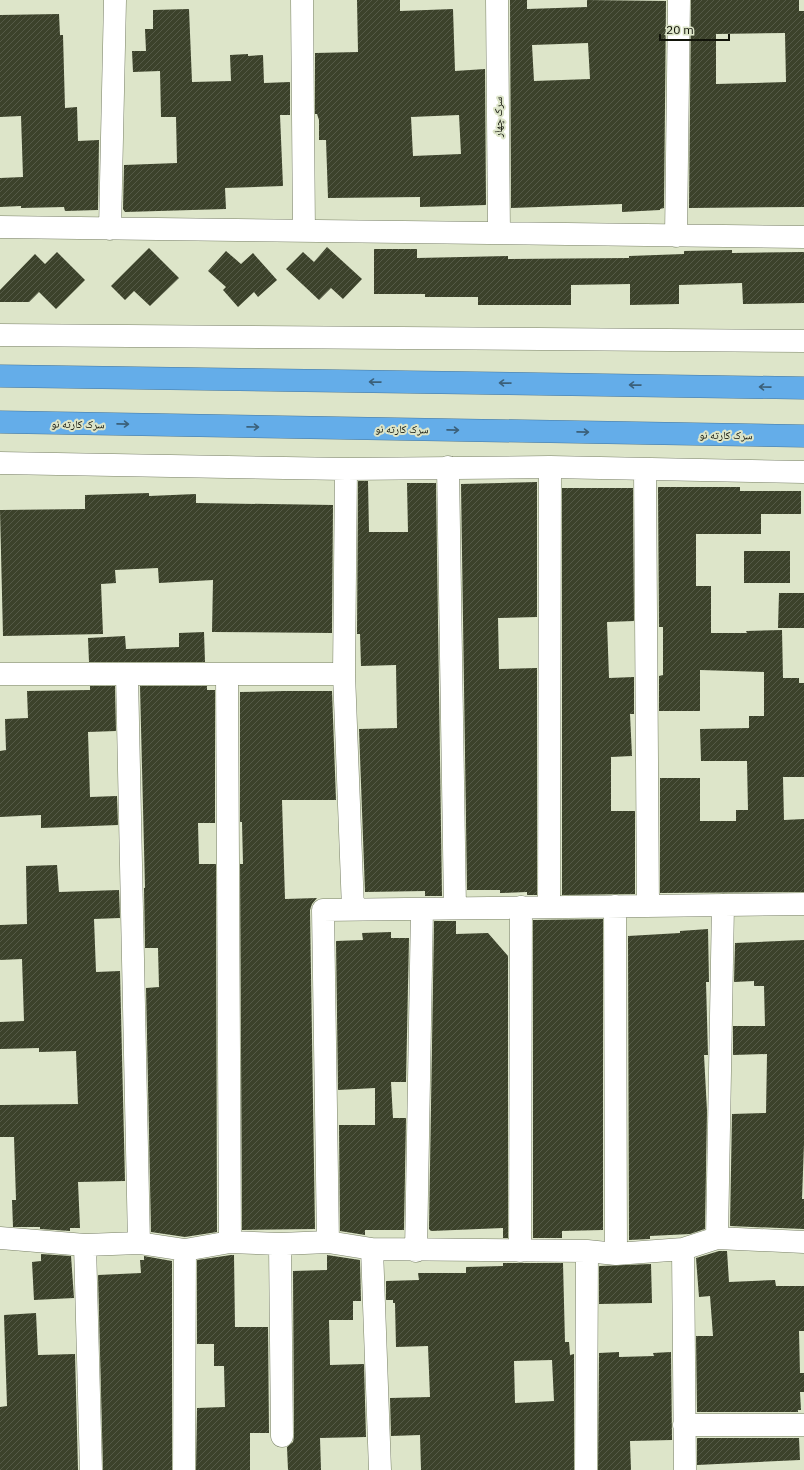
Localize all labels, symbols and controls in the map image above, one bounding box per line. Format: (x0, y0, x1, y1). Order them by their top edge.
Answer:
scale bar (660, 16, 729, 42)
text: 20 m (666, 22, 694, 37)
street label: سرک چهار (491, 97, 505, 138)
one-way arrow (369, 378, 382, 385)
one-way arrow (499, 380, 512, 387)
one-way arrow (629, 382, 642, 389)
one-way arrow (759, 383, 772, 391)
street label: سرک کارته نو (51, 417, 105, 431)
one-way arrow (116, 421, 129, 428)
street label: سرک کارته نو (375, 422, 429, 436)
one-way arrow (246, 423, 259, 431)
one-way arrow (446, 426, 459, 434)
one-way arrow (576, 428, 589, 436)
street label: سرک کارته نو (699, 428, 753, 442)

